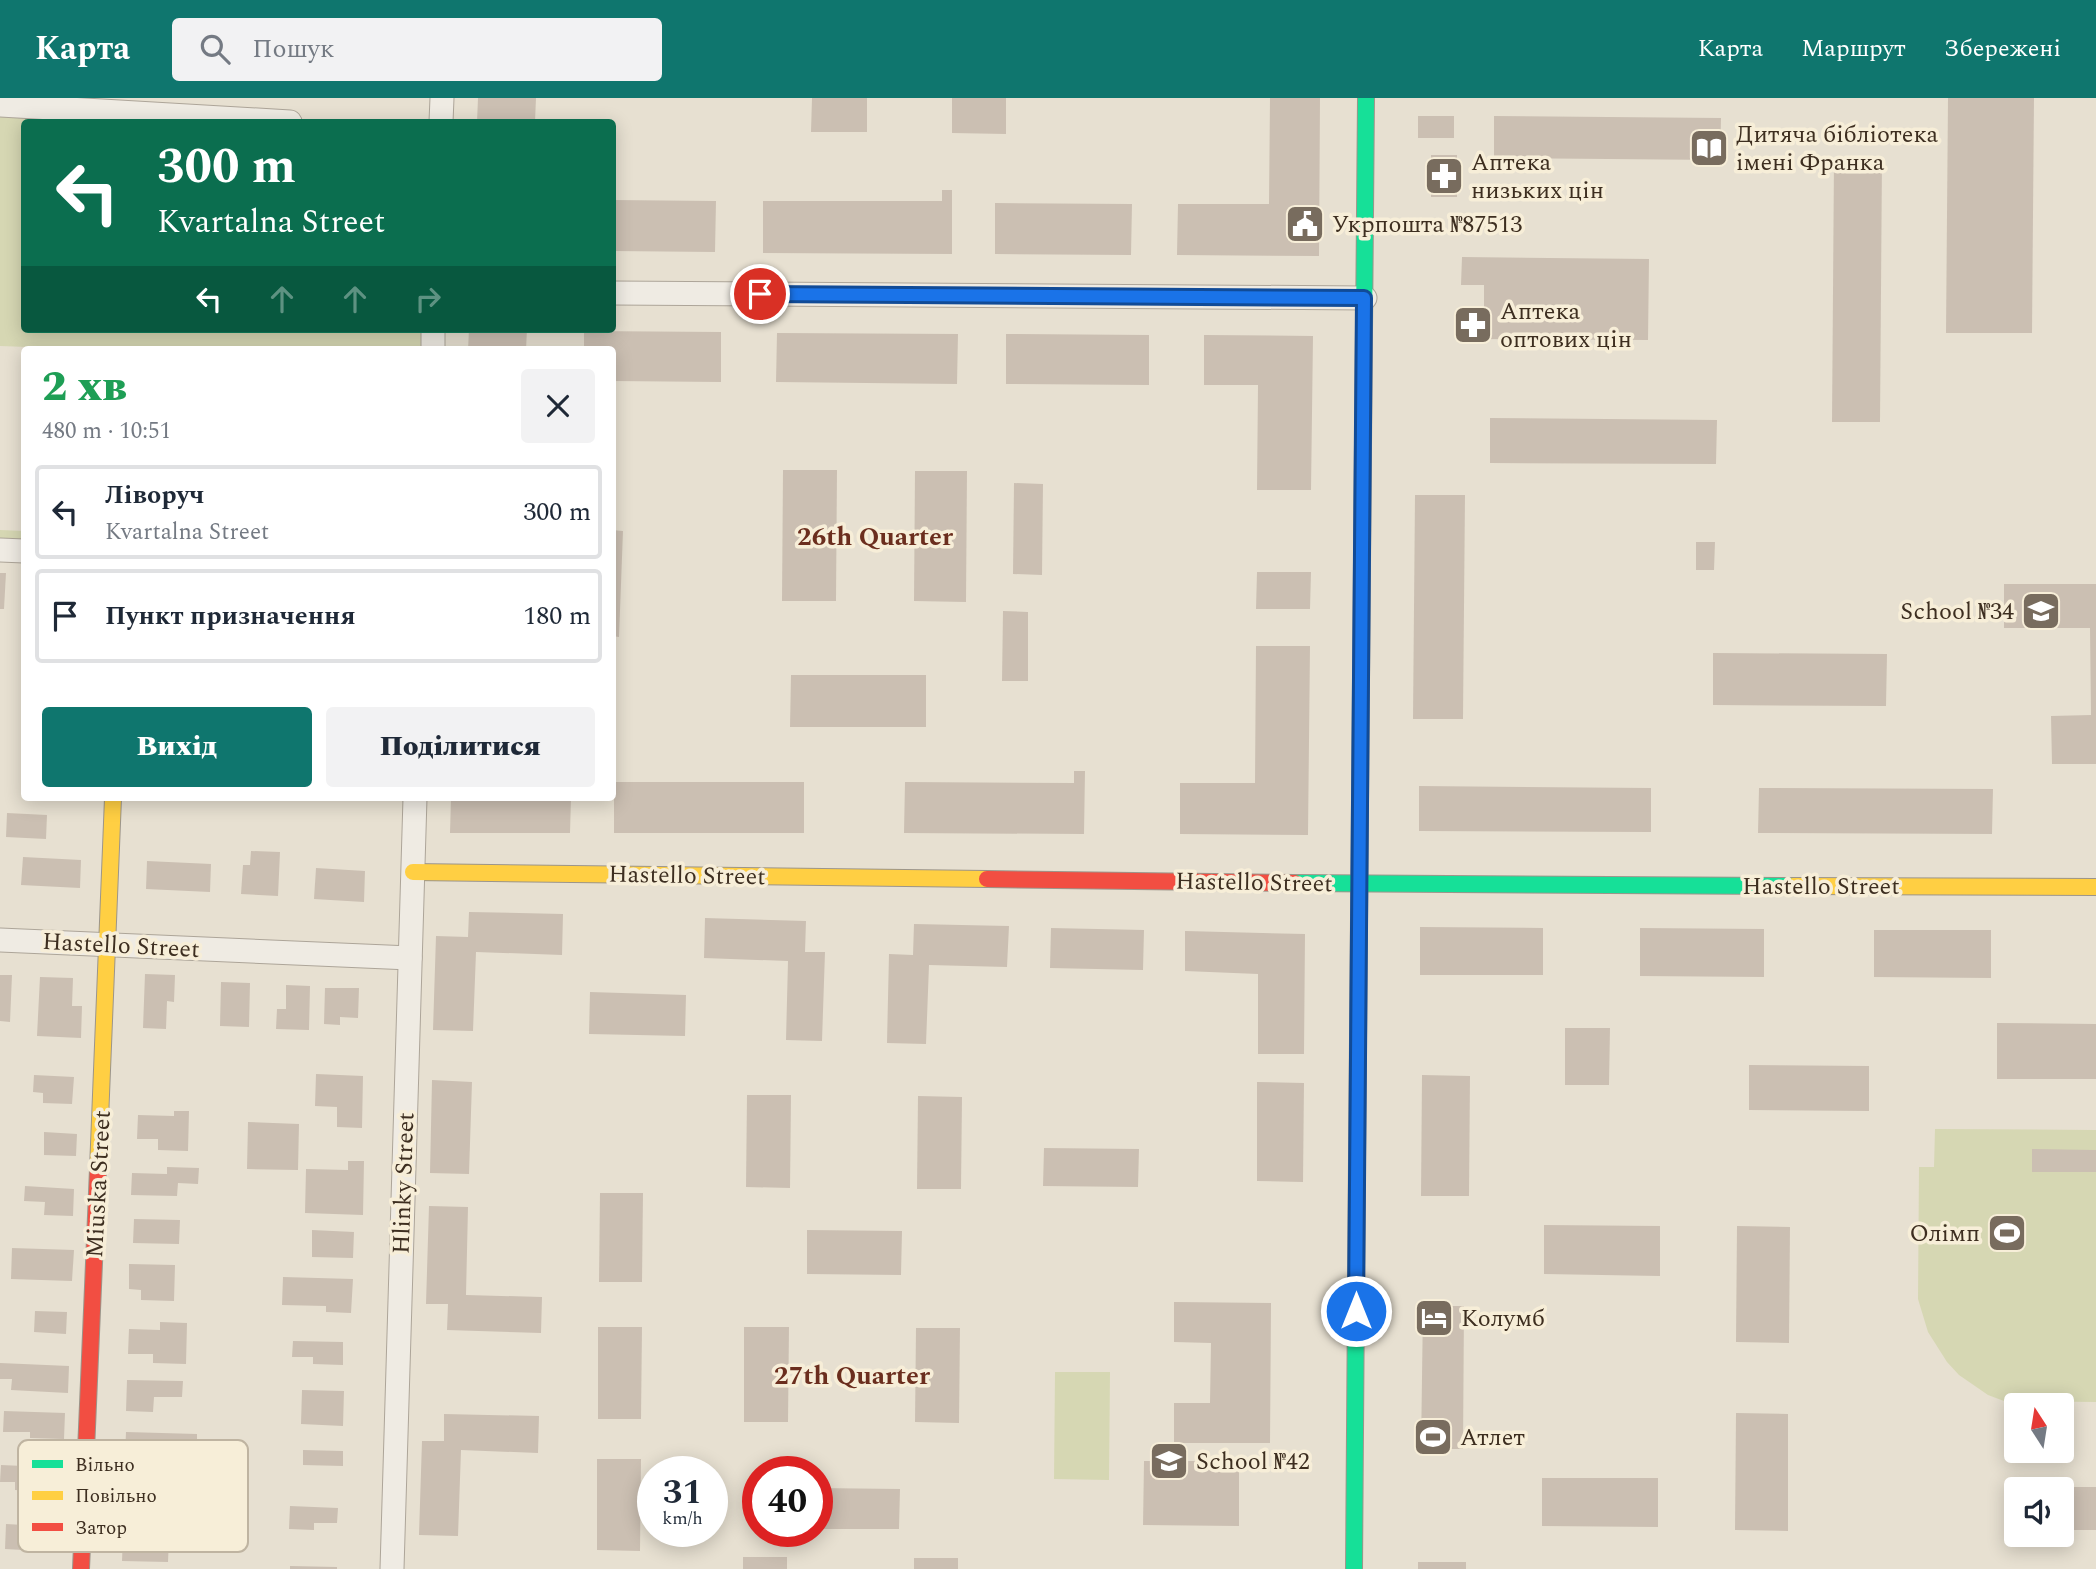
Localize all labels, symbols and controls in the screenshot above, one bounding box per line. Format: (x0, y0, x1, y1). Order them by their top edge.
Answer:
search box (172, 18, 662, 81)
text: Карта (35, 24, 130, 74)
text: Пошук (252, 29, 334, 69)
icon: search (196, 30, 234, 68)
text: Карта (1698, 31, 1763, 67)
text: Маршрут (1801, 31, 1906, 67)
text: Збережені (1944, 31, 2061, 67)
place label: Дитяча бібліотека імені Франка (1736, 117, 1938, 181)
library icon: Дитяча бібліотека імені Франка (1688, 127, 1730, 169)
text: 300 m (157, 130, 296, 205)
place label: Аптека низьких цін (1471, 145, 1604, 209)
icon: left (42, 147, 133, 238)
pharmacy icon: Аптека низьких цін (1423, 155, 1465, 197)
text: Kvartalna Street (157, 198, 385, 247)
public building icon: Укрпошта №87513 (1284, 203, 1326, 245)
place label: Укрпошта №87513 (1332, 207, 1522, 243)
pin (730, 264, 790, 324)
icon: arrive (741, 275, 779, 313)
icon: left (190, 280, 228, 318)
icon: ahead (263, 280, 301, 318)
icon: ahead (336, 280, 374, 318)
icon: right (409, 280, 447, 318)
place label: Аптека оптових цін (1500, 294, 1632, 358)
pharmacy icon: Аптека оптових цін (1452, 304, 1494, 346)
text: 2 хв (42, 356, 127, 419)
button: close (521, 369, 595, 443)
text: 480 m · 10:51 (42, 414, 171, 449)
text: Ліворуч (105, 475, 204, 515)
text: 300 m (523, 492, 591, 532)
icon: left (46, 493, 84, 531)
text: Kvartalna Street (105, 515, 269, 550)
district label: 26th Quarter (797, 517, 954, 557)
school or university icon: School №34 (2020, 590, 2062, 632)
place label: School №34 (1900, 594, 2014, 630)
text: Пункт призначення (105, 596, 356, 636)
text: 180 m (523, 596, 591, 636)
icon: arrive (46, 597, 84, 635)
button: Вихід (42, 707, 312, 787)
button: Поділитися (326, 707, 595, 787)
street label: Hastello Street (608, 857, 766, 895)
street label: Hastello Street (1175, 864, 1333, 902)
street label: Hastello Street (1742, 869, 1900, 905)
street label: Hastello Street (41, 924, 201, 968)
street label: Miuska Street (77, 1109, 121, 1259)
street label: Hlinky Street (384, 1112, 424, 1255)
sports icon: Олімп (1986, 1212, 2028, 1254)
place label: Олімп (1910, 1216, 1980, 1252)
position arrow (1319, 1274, 1393, 1348)
hotel icon: Колумб (1413, 1297, 1455, 1339)
place label: Колумб (1461, 1301, 1545, 1337)
district label: 27th Quarter (774, 1356, 931, 1396)
north arrow (2004, 1393, 2074, 1463)
map controls (2004, 1393, 2074, 1547)
sports icon: Атлет (1412, 1416, 1454, 1458)
place label: Атлет (1460, 1420, 1525, 1456)
legend (18, 1440, 248, 1552)
school or university icon: School №42 (1148, 1440, 1190, 1482)
place label: School №42 (1196, 1444, 1310, 1480)
text: Вільно (75, 1451, 135, 1480)
speed limit sign: 40 (742, 1456, 833, 1547)
text: 31 (663, 1466, 702, 1519)
button: sound (2004, 1477, 2074, 1547)
text: Повільно (75, 1482, 157, 1511)
text: km/h (662, 1505, 703, 1532)
text: Затор (75, 1514, 127, 1543)

